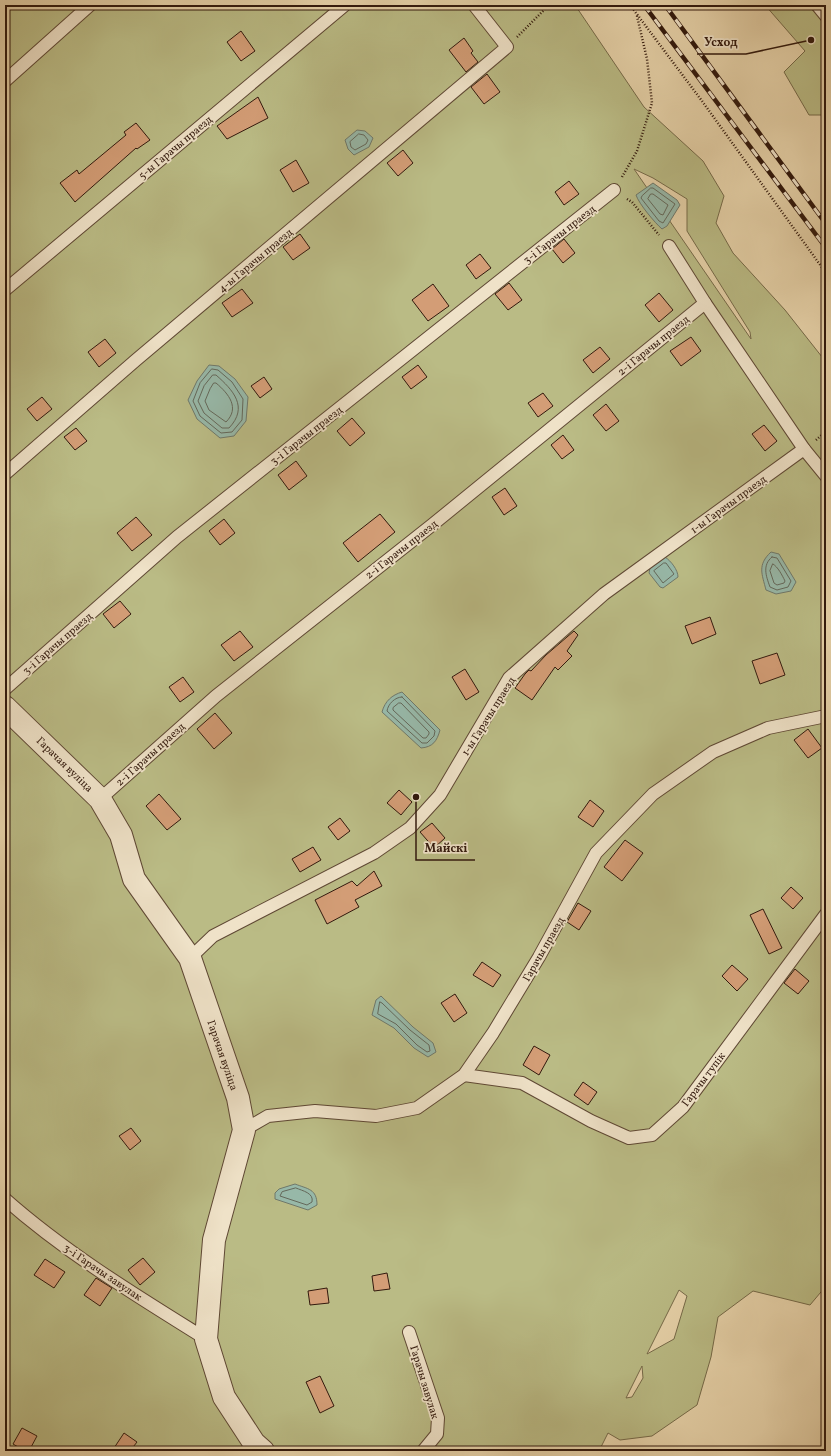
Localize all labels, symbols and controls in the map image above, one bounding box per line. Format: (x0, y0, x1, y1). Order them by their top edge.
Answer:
callout: Усход (697, 30, 746, 54)
text: Усход (704, 35, 738, 51)
street label: 5-ы Гарачы праезд (136, 112, 217, 184)
street label: 3-і Гарачы праезд (521, 202, 600, 268)
street label: 4-ы Гарачы праезд (216, 225, 297, 297)
street label: 2-і Гарачы праезд (615, 312, 694, 380)
street label: 3-і Гарачы праезд (268, 403, 347, 469)
street label: 1-ы Гарачы праезд (688, 472, 771, 538)
street label: 2-і Гарачы праезд (363, 517, 442, 583)
street label: 3-і Гарачы праезд (20, 609, 97, 679)
street label: 1-ы Гарачы праезд (459, 674, 520, 759)
street label: 2-і Гарачы праезд (113, 719, 189, 790)
street label: Гарачая вуліца (32, 734, 96, 796)
callout: Майскі (416, 836, 475, 860)
text: Майскі (425, 841, 467, 857)
street label: Гарачы праезд (520, 914, 569, 985)
street label: Гарачая вуліца (202, 1018, 241, 1093)
street label: Гарачы тупік (679, 1049, 730, 1110)
street label: 3-і Гарачы завулак (60, 1241, 145, 1305)
street label: Гарачы завулак (405, 1344, 442, 1421)

